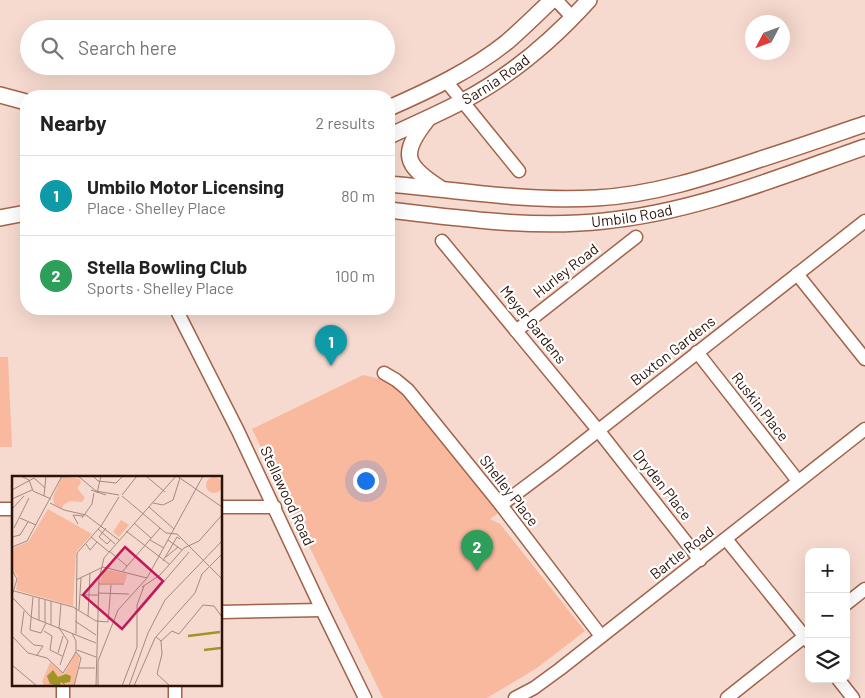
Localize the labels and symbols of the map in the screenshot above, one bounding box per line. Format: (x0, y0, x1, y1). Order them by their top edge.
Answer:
north arrow (745, 15, 790, 60)
street label: Sarnia Road (458, 50, 533, 108)
street label: Umbilo Road (590, 200, 674, 230)
street label: Hurley Road (529, 239, 602, 301)
street label: Meyer Gardens (497, 282, 571, 367)
street label: Buxton Gardens (626, 312, 718, 389)
pin: 1 (315, 325, 347, 366)
street label: Ruskin Place (728, 368, 793, 444)
street label: Stellawood Road (257, 443, 319, 548)
street label: Dryden Place (630, 445, 696, 523)
street label: Shelley Place (476, 451, 543, 529)
your location (353, 468, 379, 494)
inset map (12, 476, 222, 686)
street label: Bartle Road (646, 522, 717, 583)
pin: 2 (461, 530, 493, 571)

